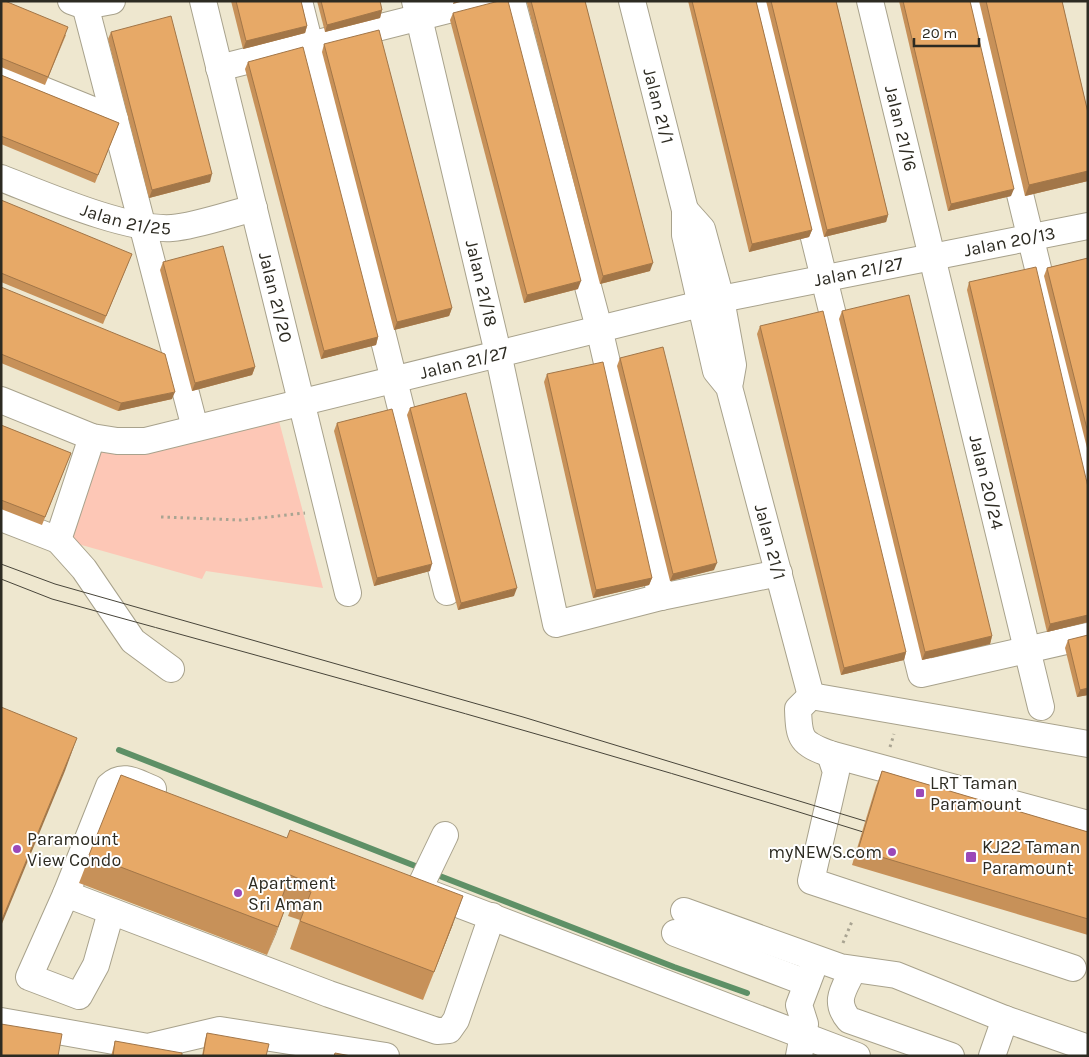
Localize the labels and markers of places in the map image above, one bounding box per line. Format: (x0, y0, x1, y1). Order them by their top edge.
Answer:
place label: LRT Taman Paramount (930, 772, 1022, 815)
marker: LRT Taman Paramount (914, 787, 926, 799)
place label: Paramount View Condo (27, 828, 121, 871)
place label: KJ22 Taman Paramount (982, 836, 1080, 879)
place label: myNEWS.com (768, 841, 882, 863)
marker: Paramount View Condo (11, 843, 23, 855)
marker: myNEWS.com (886, 846, 898, 858)
marker: KJ22 Taman Paramount (964, 850, 978, 864)
place label: Apartment Sri Aman (248, 872, 336, 915)
marker: Apartment Sri Aman (232, 887, 244, 899)

